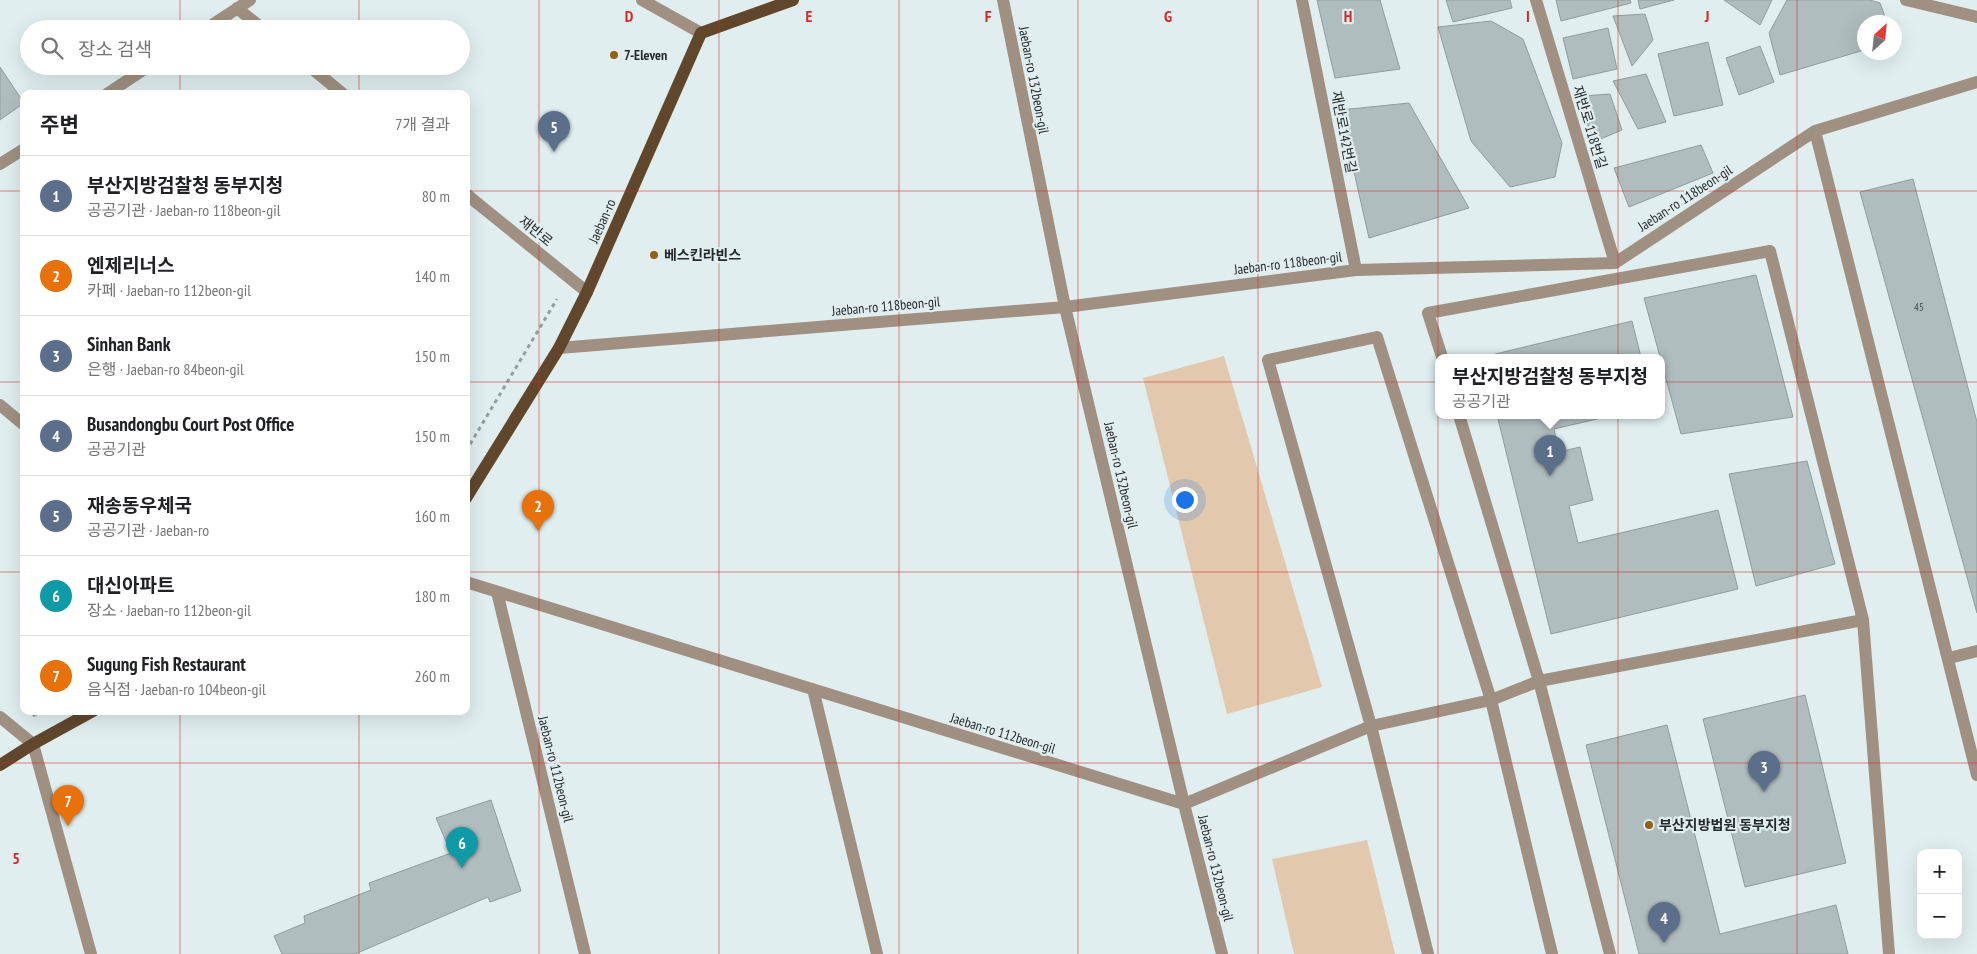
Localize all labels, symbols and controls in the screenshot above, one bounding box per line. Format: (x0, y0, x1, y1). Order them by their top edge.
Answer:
text: D (625, 6, 634, 26)
text: E (806, 6, 813, 26)
text: F (985, 6, 992, 26)
text: G (1164, 6, 1172, 26)
text: H (1344, 6, 1352, 26)
text: I (1526, 6, 1530, 26)
text: J (1704, 6, 1709, 26)
north arrow (1857, 15, 1902, 60)
search box (20, 20, 470, 75)
street label: Jaeban-ro 132beon-gil (1015, 24, 1053, 136)
icon: search (38, 34, 66, 62)
text: 장소 검색 (78, 37, 152, 61)
place label: 7-Eleven (624, 46, 667, 64)
marker: 7-Eleven (608, 49, 620, 61)
street label: 재반로 118번길 (1569, 83, 1611, 171)
street label: 재반로142번길 (1327, 89, 1361, 175)
text: 주변 (40, 111, 79, 138)
pin: 5 (538, 111, 570, 152)
text: 7개 결과 (395, 114, 450, 134)
street label: Jaeban-ro 118beon-gil (1634, 160, 1736, 236)
text: 부산지방검찰청 동부지청 (87, 173, 283, 197)
text: 1 (52, 186, 60, 206)
text: 80 m (422, 186, 450, 206)
street label: Jaeban-ro (584, 196, 620, 247)
text: 공공기관 · Jaeban-ro 118beon-gil (87, 200, 280, 220)
street label: 재반로 (515, 212, 557, 250)
place label: 베스킨라빈스 (664, 246, 741, 264)
street label: Jaeban-ro 118beon-gil (1232, 247, 1344, 279)
marker: 베스킨라빈스 (648, 249, 660, 261)
text: 엔제리너스 (87, 253, 174, 277)
text: 2 (52, 266, 60, 286)
text: 140 m (415, 266, 450, 286)
text: 카페 · Jaeban-ro 112beon-gil (87, 280, 251, 300)
street label: Jaeban-ro 118beon-gil (830, 292, 942, 320)
house number: 45 (1914, 300, 1924, 314)
text: Sinhan Bank (87, 332, 170, 356)
text: 3 (52, 346, 60, 366)
text: 150 m (415, 346, 450, 366)
popup (1435, 354, 1665, 419)
text: 은행 · Jaeban-ro 84beon-gil (87, 359, 244, 379)
text: 부산지방검찰청 동부지청 (1452, 364, 1648, 388)
text: 공공기관 (1452, 391, 1511, 411)
text: Busandongbu Court Post Office (87, 412, 294, 436)
street label: Jaeban-ro 132beon-gil (1100, 419, 1142, 531)
text: 4 (52, 426, 60, 446)
text: 150 m (415, 426, 450, 446)
pin: 1 (1534, 435, 1566, 476)
text: 공공기관 (87, 439, 146, 459)
your location (1172, 487, 1198, 513)
pin: 2 (522, 490, 554, 531)
text: 재송동우체국 (87, 493, 192, 517)
text: 5 (52, 506, 60, 526)
text: 160 m (415, 506, 450, 526)
text: 공공기관 · Jaeban-ro (87, 520, 209, 540)
text: 대신아파트 (87, 573, 174, 597)
text: 6 (52, 586, 60, 606)
text: 180 m (415, 586, 450, 606)
text: 장소 · Jaeban-ro 112beon-gil (87, 600, 251, 620)
text: Sugung Fish Restaurant (87, 652, 246, 676)
text: 7 (52, 666, 60, 686)
text: 260 m (415, 666, 450, 686)
text: 음식점 · Jaeban-ro 104beon-gil (87, 679, 266, 699)
street label: Jaeban-ro 112beon-gil (947, 708, 1058, 758)
street label: Jaeban-ro 112beon-gil (534, 713, 578, 825)
pin: 3 (1748, 751, 1780, 792)
pin: 7 (52, 785, 84, 826)
street label: Jaeban-ro 132beon-gil (1194, 812, 1238, 924)
place label: 부산지방법원 동부지청 (1659, 816, 1791, 834)
marker: 부산지방법원 동부지청 (1643, 819, 1655, 831)
pin: 6 (446, 827, 478, 868)
text: 5 (12, 848, 20, 868)
map controls (1917, 849, 1962, 939)
button: + (1917, 849, 1962, 894)
button: − (1917, 894, 1962, 939)
pin: 4 (1648, 902, 1680, 943)

